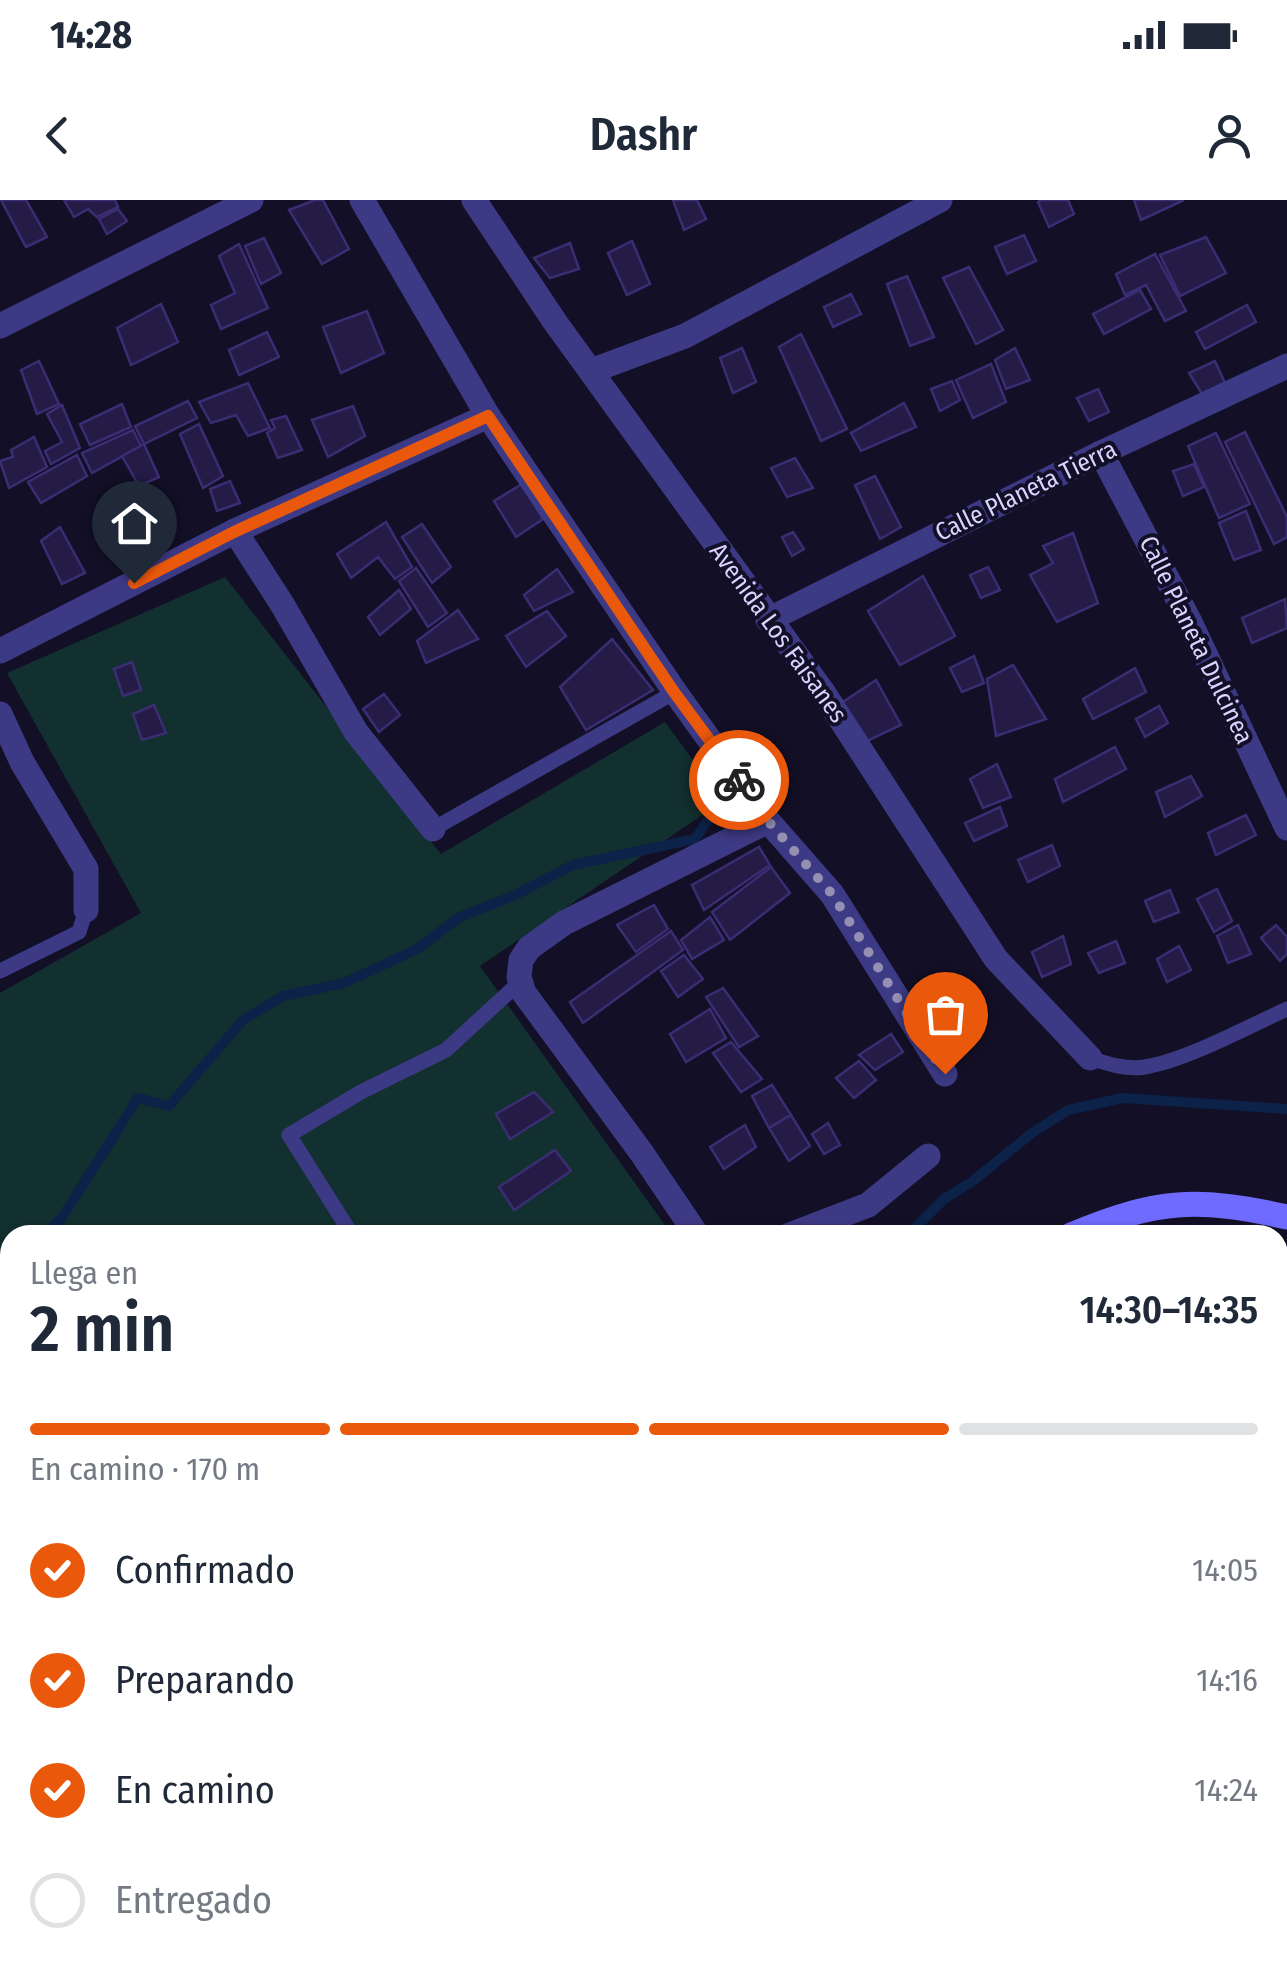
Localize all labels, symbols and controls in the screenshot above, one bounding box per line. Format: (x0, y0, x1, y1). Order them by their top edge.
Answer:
text: 14:28 (50, 12, 132, 58)
icon: back (30, 108, 85, 163)
text: Dashr (590, 108, 697, 162)
icon: person (1202, 108, 1257, 163)
street label: Calle Planeta Tierra (930, 434, 1122, 548)
pin (92, 481, 177, 584)
icon: home (107, 496, 162, 551)
street label: Calle Planeta Dulcinea (1133, 531, 1259, 749)
street label: Avenida Los Faisanes (703, 537, 853, 729)
courier (689, 730, 789, 830)
icon: bike (712, 753, 767, 808)
pin (903, 972, 988, 1075)
icon: bag (918, 987, 973, 1042)
text: Llega en (30, 1254, 138, 1292)
text: 14:30–14:35 (1080, 1287, 1258, 1333)
text: 2 min (30, 1290, 174, 1368)
text: En camino · 170 m (30, 1450, 260, 1488)
icon: check (30, 1543, 85, 1598)
text: Confirmado (115, 1547, 295, 1593)
text: 14:05 (1192, 1551, 1258, 1589)
icon: check (30, 1653, 85, 1708)
text: Preparando (115, 1657, 295, 1703)
text: 14:16 (1196, 1661, 1258, 1699)
icon: check (30, 1763, 85, 1818)
text: En camino (115, 1767, 275, 1813)
text: 14:24 (1194, 1771, 1258, 1809)
text: Entregado (115, 1877, 272, 1923)

